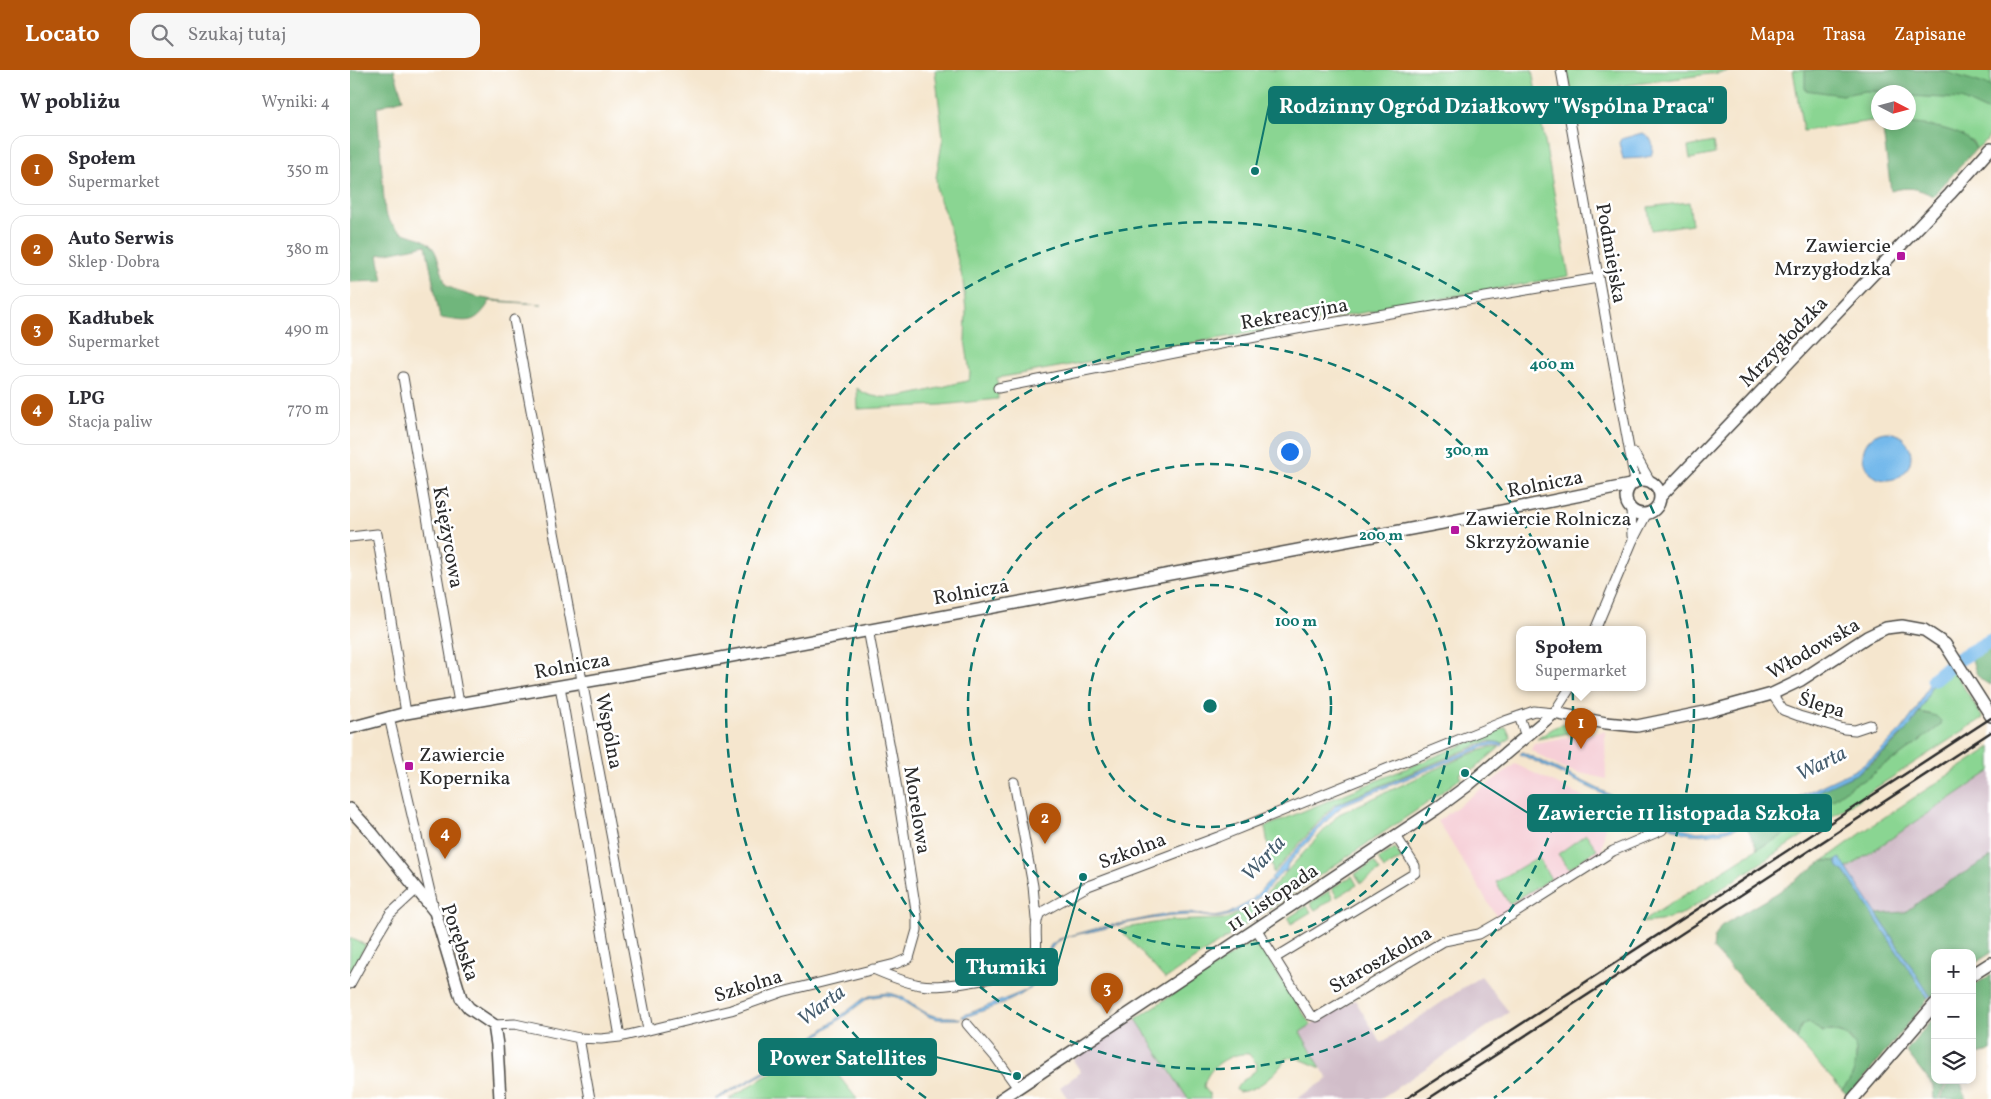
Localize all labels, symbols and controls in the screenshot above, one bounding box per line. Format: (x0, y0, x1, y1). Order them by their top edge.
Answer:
search box (130, 13, 480, 58)
text: Locato (25, 18, 100, 52)
icon: search (148, 21, 176, 49)
text: Szukaj tutaj (188, 22, 286, 48)
text: Mapa (1750, 23, 1795, 48)
text: Trasa (1823, 23, 1866, 48)
text: Zapisane (1894, 23, 1966, 48)
north arrow (1871, 85, 1916, 130)
callout: Rodzinny Ogród Działkowy "Wspólna Praca" (1269, 87, 1726, 123)
text: W pobliżu (20, 88, 120, 117)
text: Wyniki: 4 (262, 92, 330, 114)
text: Rodzinny Ogród Działkowy "Wspólna Praca" (1279, 93, 1715, 122)
text: Społem (68, 146, 136, 172)
text: 1 (34, 159, 40, 181)
text: 350 m (286, 159, 329, 181)
text: Supermarket (68, 172, 160, 194)
street label: Podmiejska (1587, 201, 1633, 306)
text: Auto Serwis (68, 226, 174, 252)
place label: Zawiercie Mrzygłodzka (1774, 233, 1891, 284)
text: 2 (33, 239, 41, 261)
text: 380 m (286, 239, 329, 261)
marker: Zawiercie Mrzygłodzka (1895, 250, 1907, 262)
text: Sklep · Dobra (68, 252, 160, 274)
street label: Mrzygłodzka (1734, 291, 1835, 394)
street label: Rekreacyjna (1238, 292, 1350, 338)
text: Kadłubek (68, 306, 154, 332)
text: 3 (33, 319, 41, 341)
text: 490 m (284, 319, 329, 341)
text: Supermarket (68, 332, 160, 354)
text: 400 m (1530, 355, 1575, 376)
text: LPG (68, 386, 105, 412)
text: 4 (32, 399, 42, 421)
text: 770 m (287, 399, 329, 421)
text: Stacja paliw (68, 412, 152, 434)
your location (1277, 439, 1303, 465)
text: 300 m (1445, 441, 1489, 462)
street label: Rolnicza (1505, 464, 1586, 506)
street label: Księżycowa (424, 484, 470, 591)
place label: Zawiercie Rolnicza Skrzyżowanie (1465, 506, 1631, 557)
marker: Zawiercie Rolnicza Skrzyżowanie (1449, 524, 1461, 536)
text: 200 m (1359, 526, 1403, 547)
street label: Rolnicza (931, 573, 1012, 613)
text: 100 m (1275, 612, 1318, 633)
street label: Włodowska (1762, 612, 1866, 688)
popup (1516, 626, 1646, 691)
text: Społem (1535, 635, 1603, 661)
street label: Rolnicza (532, 647, 613, 687)
text: Supermarket (1535, 661, 1627, 683)
street label: Ślepa (1794, 686, 1848, 726)
street label: Wspólna (587, 691, 629, 772)
centre of rings (1201, 697, 1219, 715)
pin: 1 (1565, 708, 1597, 749)
water label: Warta (1791, 739, 1852, 789)
place label: Zawiercie Kopernika (419, 742, 511, 793)
marker: Zawiercie Kopernika (403, 760, 415, 772)
street label: Morelowa (895, 764, 937, 856)
callout: Zawiercie 11 listopada Szkoła (1528, 795, 1831, 831)
text: Zawiercie 11 listopada Szkoła (1538, 800, 1820, 829)
pin: 2 (1029, 803, 1061, 844)
pin: 4 (429, 818, 461, 859)
street label: Szkolna (1095, 826, 1170, 877)
water label: Warta (1235, 830, 1293, 888)
street label: 11 Listopada (1222, 858, 1325, 940)
street label: Porębska (433, 900, 485, 985)
street label: Staroszkolna (1324, 920, 1438, 1001)
callout: Tłumiki (956, 949, 1057, 985)
map controls (1931, 949, 1976, 1084)
button: + (1931, 949, 1976, 994)
text: Tłumiki (965, 954, 1047, 983)
street label: Szkolna (711, 963, 786, 1011)
pin: 3 (1091, 973, 1123, 1014)
water label: Warta (792, 979, 852, 1034)
button: − (1931, 994, 1976, 1039)
callout: Power Satellites (759, 1039, 936, 1075)
button: layers (1931, 1039, 1976, 1084)
text: Power Satellites (769, 1045, 927, 1074)

